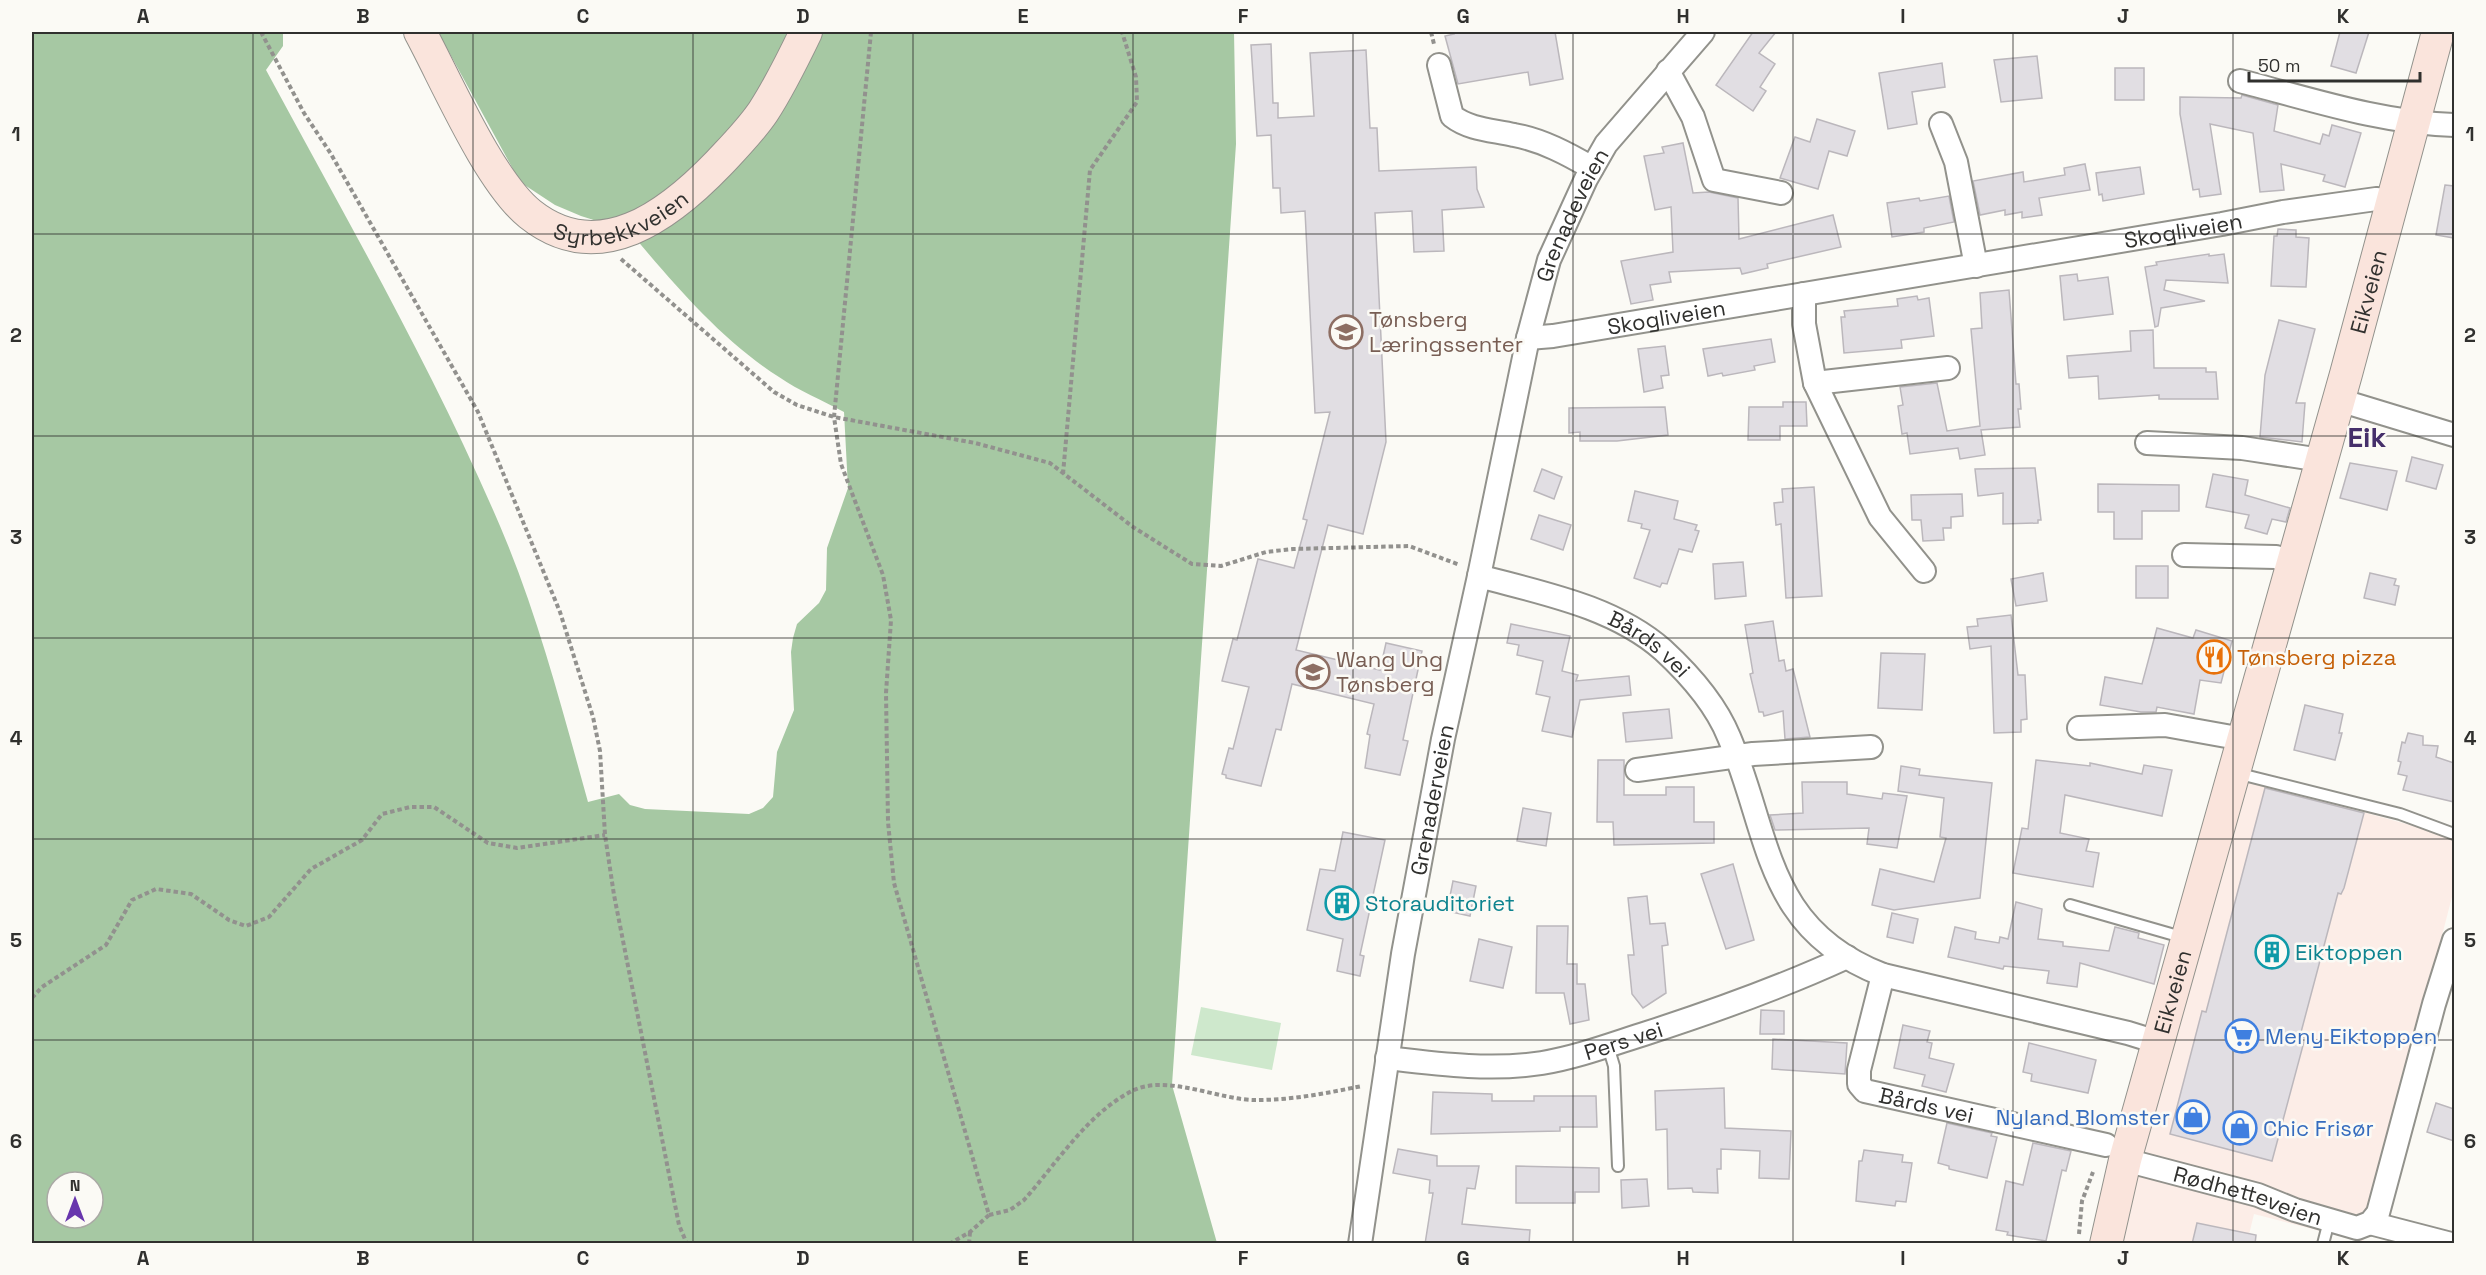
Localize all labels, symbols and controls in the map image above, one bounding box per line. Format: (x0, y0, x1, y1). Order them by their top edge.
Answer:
text: A (137, 3, 150, 29)
text: B (356, 3, 370, 29)
text: C (577, 3, 590, 29)
text: D (796, 3, 810, 29)
text: E (1017, 3, 1029, 29)
text: F (1238, 3, 1249, 29)
text: G (1456, 3, 1470, 29)
text: H (1676, 3, 1690, 29)
text: I (1900, 3, 1906, 29)
text: J (2117, 3, 2129, 29)
text: K (2337, 3, 2350, 29)
scale bar (2249, 45, 2420, 83)
text: 50 m (2258, 54, 2300, 77)
text: 1 (11, 121, 21, 147)
text: 1 (2465, 121, 2475, 147)
street label: Grenadeveien (1530, 143, 1615, 285)
street label: Syrbekkveien (550, 184, 694, 251)
street label: Skogliveien (2122, 206, 2245, 254)
street label: Eikveien (2343, 246, 2393, 337)
street label: Skogliveien (1605, 293, 1728, 341)
place label: Tønsberg Læringssenter (1369, 305, 1523, 358)
school or university icon: Tønsberg Læringssenter (1328, 314, 1364, 350)
text: 2 (10, 322, 22, 348)
text: 2 (2464, 322, 2476, 348)
district label: Eik (2348, 419, 2387, 455)
text: 3 (10, 524, 22, 550)
text: 3 (2464, 524, 2476, 550)
street label: Bårds vei (1604, 604, 1697, 683)
restaurant icon: Tønsberg pizza (2196, 639, 2232, 675)
place label: Tønsberg pizza (2237, 643, 2397, 671)
place label: Wang Ung Tønsberg (1336, 645, 1443, 698)
school or university icon: Wang Ung Tønsberg (1295, 654, 1331, 690)
street label: Grenaderveien (1404, 722, 1460, 878)
text: 4 (10, 725, 23, 751)
text: 4 (2464, 725, 2477, 751)
building icon: Storauditoriet (1324, 885, 1360, 921)
place label: Storauditoriet (1365, 889, 1515, 917)
text: 5 (10, 927, 22, 953)
text: 5 (2464, 927, 2476, 953)
building icon: Eiktoppen (2254, 934, 2290, 970)
place label: Eiktoppen (2295, 938, 2403, 966)
street label: Eikveien (2147, 946, 2197, 1037)
street label: Pers vei (1581, 1015, 1666, 1066)
supermarket icon: Meny Eiktoppen (2224, 1018, 2260, 1054)
place label: Meny Eiktoppen (2265, 1022, 2437, 1050)
street label: Bårds vei (1876, 1081, 1976, 1129)
shop icon: Nyland Blomster (2175, 1099, 2211, 1135)
place label: Nyland Blomster (1996, 1103, 2170, 1131)
shop icon: Chic Frisør (2222, 1110, 2258, 1146)
place label: Chic Frisør (2263, 1114, 2374, 1142)
text: 6 (10, 1128, 22, 1154)
text: 6 (2464, 1128, 2476, 1154)
street label: Rødhetteveien (2171, 1159, 2326, 1231)
north arrow (45, 1170, 105, 1230)
text: N (70, 1175, 80, 1196)
text: A (137, 1245, 150, 1271)
text: B (356, 1245, 370, 1271)
text: C (577, 1245, 590, 1271)
text: D (796, 1245, 810, 1271)
text: E (1017, 1245, 1029, 1271)
text: F (1238, 1245, 1249, 1271)
text: G (1456, 1245, 1470, 1271)
text: H (1676, 1245, 1690, 1271)
text: I (1900, 1245, 1906, 1271)
text: J (2117, 1245, 2129, 1271)
text: K (2337, 1245, 2350, 1271)

